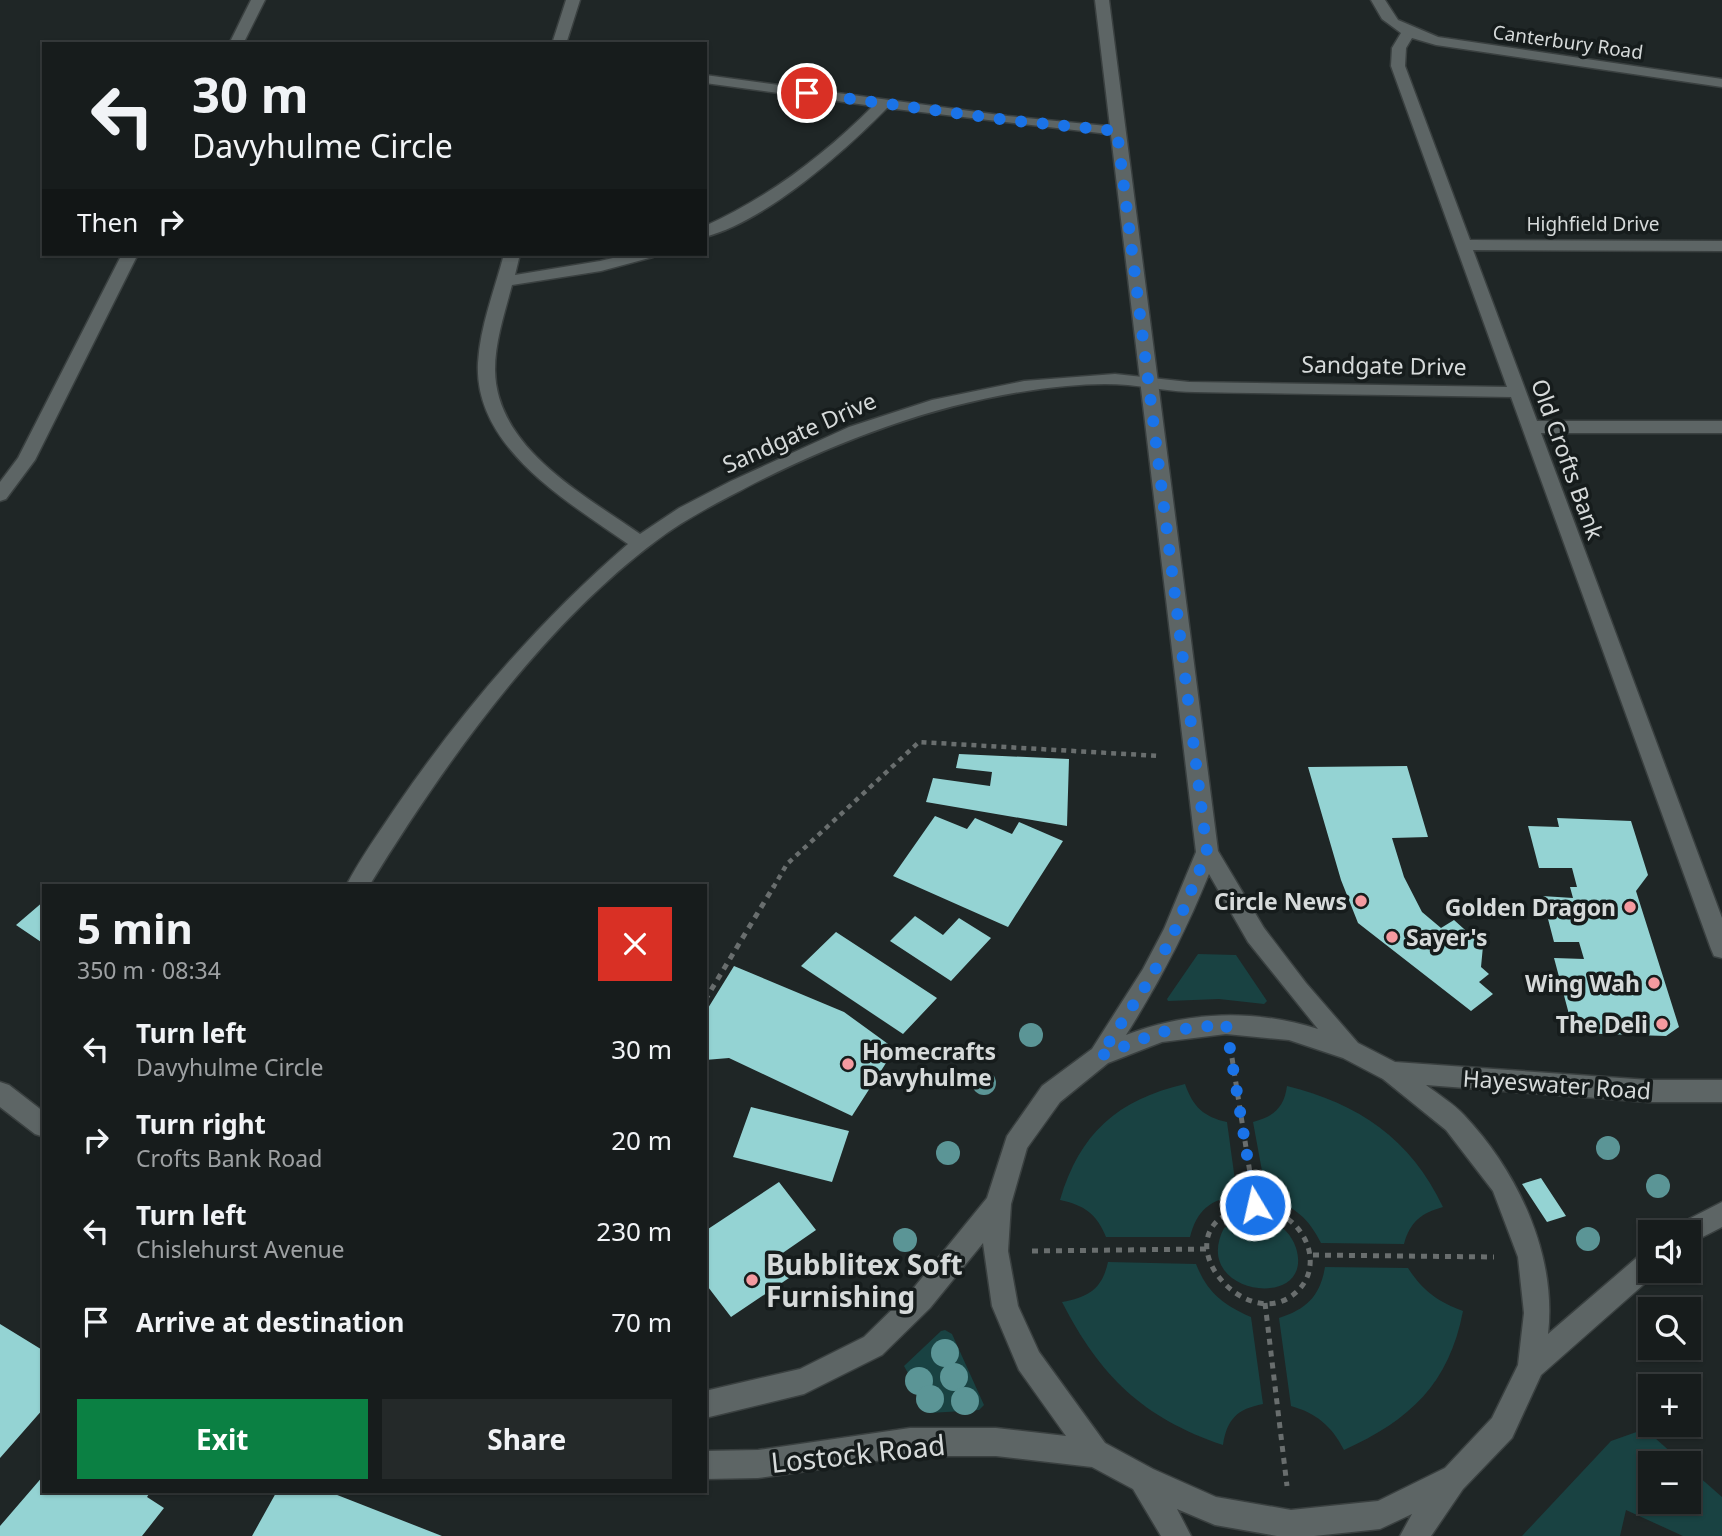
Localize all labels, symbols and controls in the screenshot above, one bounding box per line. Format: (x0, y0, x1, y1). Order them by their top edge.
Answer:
street label: Canterbury Road (1491, 19, 1645, 65)
text: 30 m (192, 61, 309, 127)
pin (777, 63, 837, 123)
icon: left (77, 70, 168, 161)
icon: arrive (788, 74, 826, 112)
text: Davyhulme Circle (192, 124, 453, 167)
icon: right (152, 203, 190, 241)
text: Then (77, 204, 138, 240)
street label: Highfield Drive (1526, 211, 1660, 237)
street label: Sandgate Drive (1301, 348, 1467, 382)
street label: Old Crofts Bank (1524, 374, 1612, 545)
street label: Sandgate Drive (717, 384, 881, 480)
place label: Circle News (1214, 885, 1347, 917)
place label: Golden Dragon (1445, 891, 1616, 923)
marker: Circle News (1353, 893, 1369, 909)
text: 5 min (77, 899, 193, 956)
marker: Golden Dragon (1622, 899, 1638, 915)
button: close (598, 907, 672, 981)
place label: Sayer's (1406, 921, 1488, 953)
marker: Sayer's (1384, 929, 1400, 945)
text: 350 m · 08:34 (77, 954, 221, 986)
place label: Wing Wah (1525, 967, 1640, 999)
marker: Wing Wah (1646, 975, 1662, 991)
place label: The Deli (1556, 1008, 1648, 1040)
text: Turn left (136, 1015, 247, 1051)
marker: The Deli (1654, 1016, 1670, 1032)
icon: left (77, 1030, 115, 1068)
text: 30 m (611, 1031, 672, 1067)
place label: Homecrafts Davyhulme (862, 1035, 996, 1093)
text: Davyhulme Circle (136, 1051, 323, 1083)
marker: Homecrafts Davyhulme (840, 1056, 856, 1072)
street label: Hayeswater Road (1462, 1061, 1652, 1107)
text: Turn right (136, 1106, 266, 1142)
icon: right (77, 1121, 115, 1159)
text: 20 m (611, 1122, 672, 1158)
text: Crofts Bank Road (136, 1142, 322, 1174)
position arrow (1218, 1168, 1292, 1242)
text: Turn left (136, 1197, 247, 1233)
icon: left (77, 1212, 115, 1250)
text: 230 m (596, 1213, 672, 1249)
map controls (1638, 1220, 1701, 1514)
button: sound (1638, 1220, 1701, 1283)
text: Chislehurst Avenue (136, 1233, 345, 1265)
place label: Bubblitex Soft Furnishing (766, 1245, 963, 1315)
marker: Bubblitex Soft Furnishing (744, 1272, 760, 1288)
button: search (1638, 1297, 1701, 1360)
icon: arrive (77, 1303, 115, 1341)
text: Arrive at destination (136, 1304, 405, 1340)
text: 70 m (611, 1304, 672, 1340)
button: + (1638, 1374, 1701, 1437)
button: Exit (77, 1399, 368, 1479)
button: Share (382, 1399, 672, 1479)
street label: Lostock Road (769, 1425, 947, 1481)
button: − (1638, 1451, 1701, 1514)

